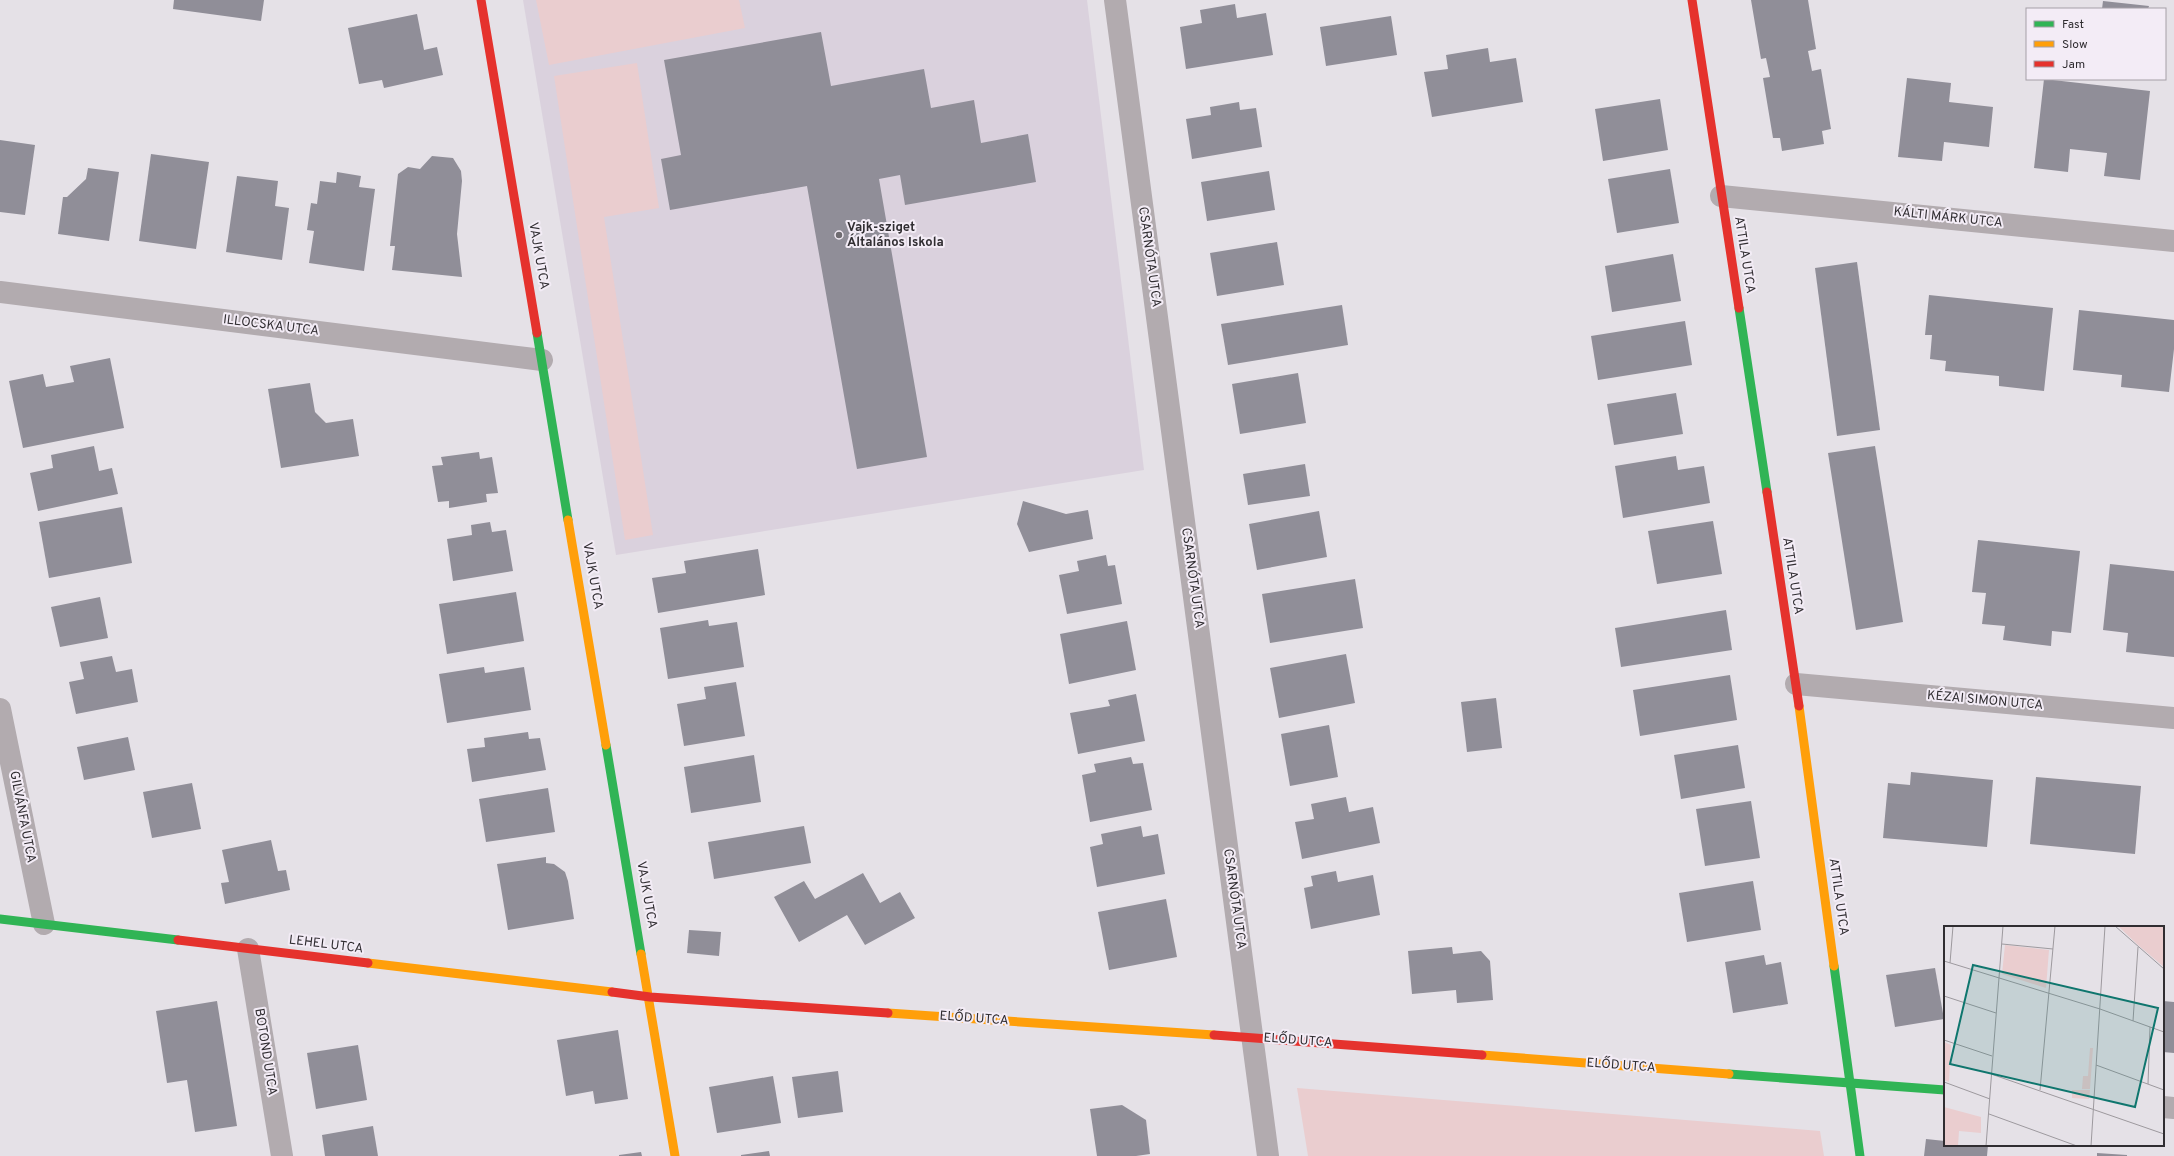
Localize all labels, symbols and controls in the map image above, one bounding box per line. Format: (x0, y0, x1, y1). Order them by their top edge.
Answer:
legend (2026, 8, 2166, 80)
text: Fast (2062, 17, 2084, 33)
text: Slow (2062, 37, 2088, 53)
text: Jam (2062, 57, 2085, 73)
street label: KÁLTI MÁRK UTCA (1893, 202, 2004, 232)
street label: CSARNÓTA UTCA (1134, 205, 1166, 309)
street label: ATTILA UTCA (1730, 215, 1758, 295)
place label: Vajk-sziget Általános Iskola (847, 220, 944, 251)
street label: VAJK UTCA (524, 221, 552, 291)
marker: Vajk-sziget Általános Iskola (834, 230, 844, 240)
street label: ILLOCSKA UTCA (222, 312, 320, 340)
street label: CSARNÓTA UTCA (1177, 526, 1209, 630)
street label: ATTILA UTCA (1778, 536, 1806, 616)
street label: VAJK UTCA (578, 541, 606, 611)
street label: KÉZAI SIMON UTCA (1926, 686, 2044, 714)
street label: GILVÁNFA UTCA (5, 769, 41, 865)
street label: CSARNÓTA UTCA (1219, 847, 1251, 951)
street label: ATTILA UTCA (1825, 857, 1851, 937)
street label: VAJK UTCA (632, 860, 660, 930)
inset map (1944, 926, 2164, 1146)
street label: LEHEL UTCA (288, 933, 364, 958)
street label: BOTOND UTCA (250, 1007, 280, 1097)
street label: ELŐD UTCA (939, 1007, 1009, 1029)
street label: ELŐD UTCA (1263, 1029, 1333, 1051)
street label: ELŐD UTCA (1586, 1054, 1656, 1076)

